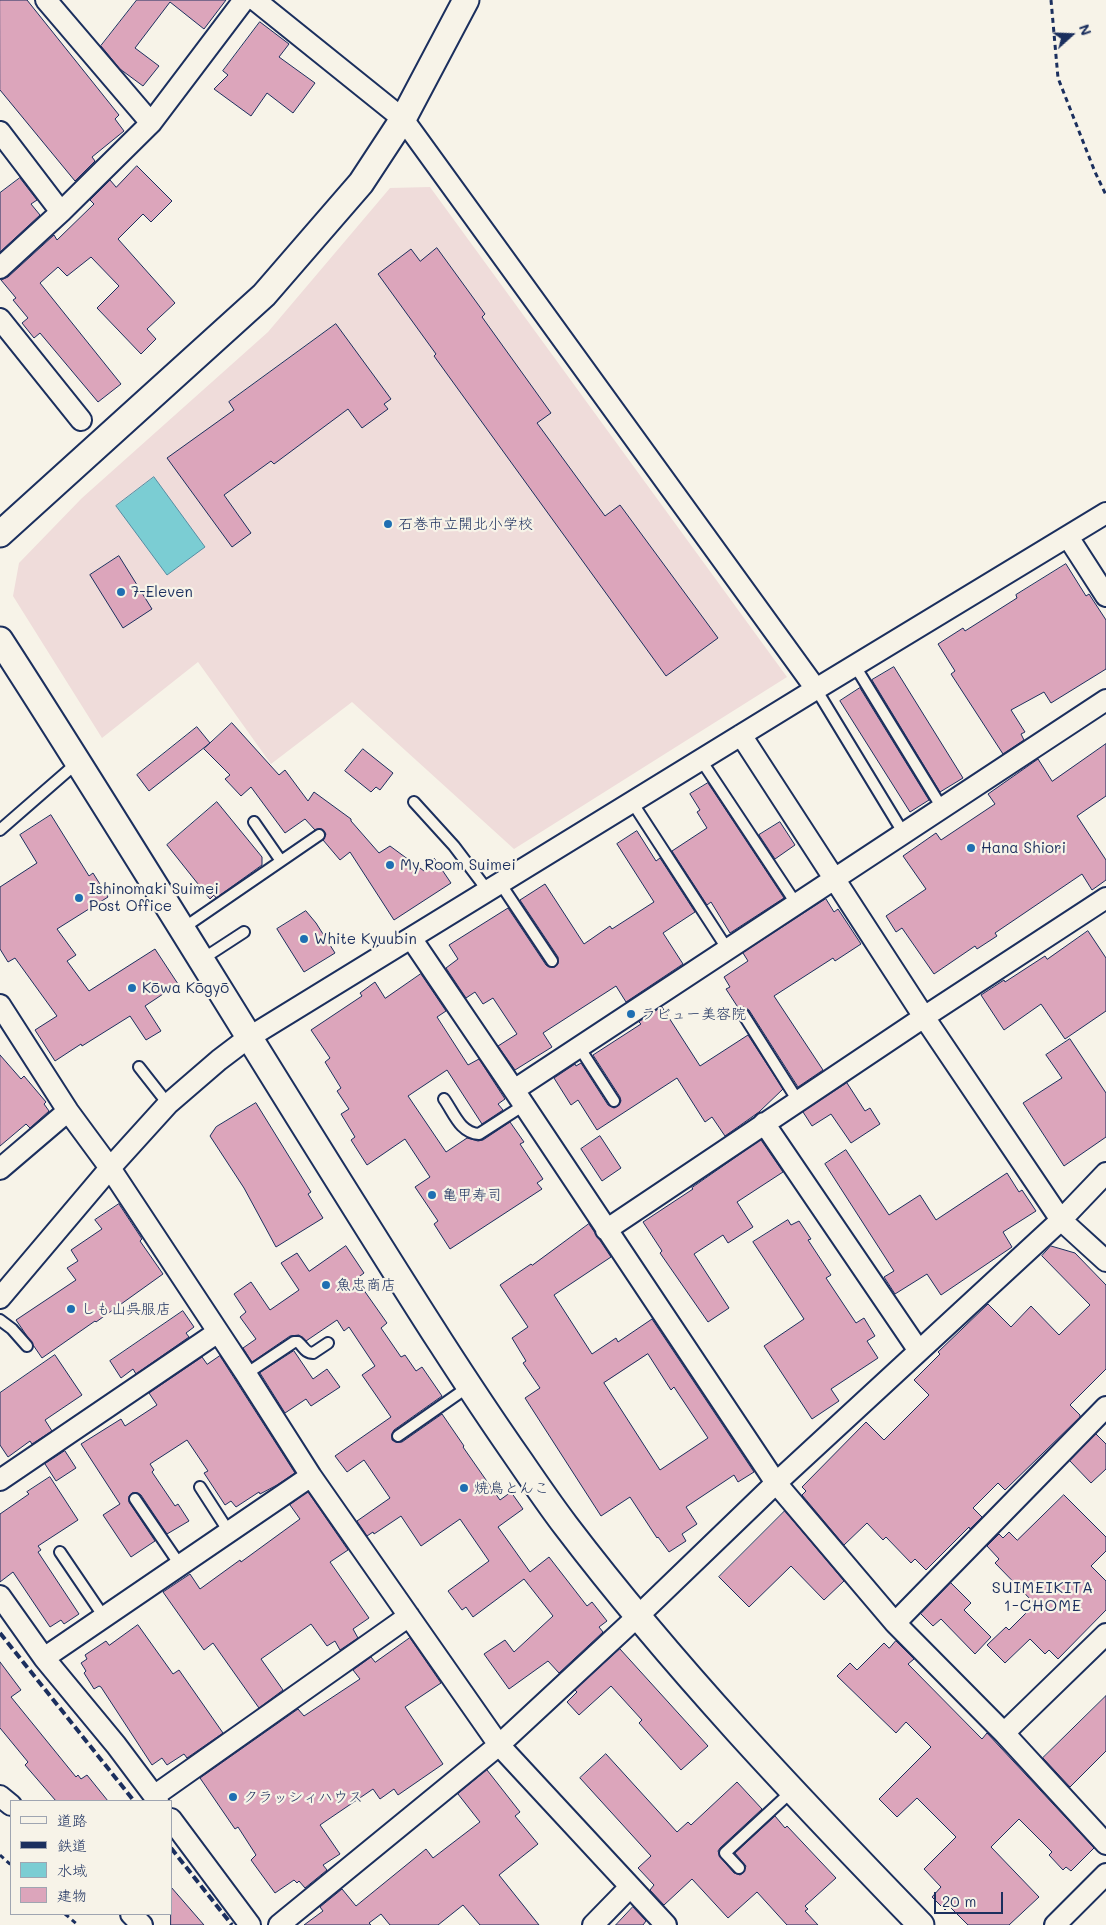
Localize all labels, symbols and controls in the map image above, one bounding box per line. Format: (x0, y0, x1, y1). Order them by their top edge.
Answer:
north arrow (1046, 10, 1096, 60)
text: N (1075, 21, 1096, 38)
place label: 石巻市立開北小学校 (398, 515, 533, 533)
marker: 石巻市立開北小学校 (382, 518, 394, 530)
place label: 7-Eleven (131, 583, 193, 601)
marker: 7-Eleven (115, 586, 127, 598)
place label: Hana Shiori (981, 839, 1066, 857)
marker: Hana Shiori (965, 842, 977, 854)
place label: My Room Suimei (400, 856, 516, 874)
marker: My Room Suimei (384, 859, 396, 871)
place label: Ishinomaki Suimei Post Office (89, 880, 219, 915)
marker: Ishinomaki Suimei Post Office (73, 892, 85, 904)
place label: White Kyuubin (314, 930, 417, 948)
marker: White Kyuubin (298, 933, 310, 945)
place label: Kōwa Kōgyō (142, 979, 229, 997)
marker: Kōwa Kōgyō (126, 982, 138, 994)
place label: ラビュー美容院 (641, 1005, 746, 1023)
marker: ラビュー美容院 (625, 1008, 637, 1020)
place label: 亀甲寿司 (442, 1186, 502, 1204)
marker: 亀甲寿司 (426, 1189, 438, 1201)
place label: 魚忠商店 (336, 1276, 396, 1294)
marker: 魚忠商店 (320, 1279, 332, 1291)
place label: しも山呉服店 (81, 1300, 171, 1318)
marker: しも山呉服店 (65, 1303, 77, 1315)
place label: 焼鳥とんこ (474, 1479, 549, 1497)
marker: 焼鳥とんこ (458, 1482, 470, 1494)
district label: SUIMEIKITA 1-CHOME (991, 1578, 1095, 1616)
place label: クラッシィハウス (243, 1788, 363, 1806)
marker: クラッシィハウス (227, 1791, 239, 1803)
legend (10, 1800, 172, 1915)
text: 道路 (57, 1810, 87, 1830)
text: 鉄道 (57, 1835, 87, 1855)
text: 水域 (57, 1860, 87, 1880)
scale bar (936, 1882, 1005, 1914)
text: 建物 (57, 1885, 87, 1905)
text: 20 m (942, 1891, 976, 1911)

